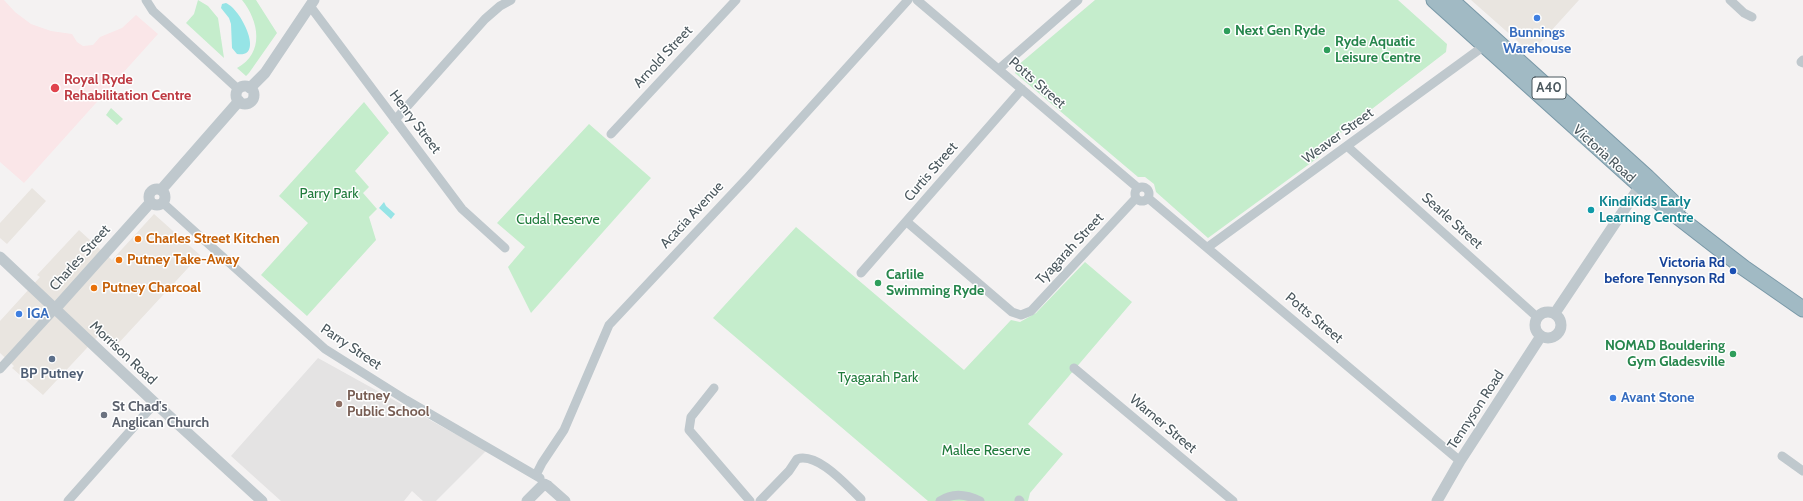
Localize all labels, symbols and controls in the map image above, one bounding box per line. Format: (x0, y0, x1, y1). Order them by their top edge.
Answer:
marker: Bunnings Warehouse (1532, 13, 1542, 23)
street label: Arnold Street (630, 22, 696, 92)
place label: Next Gen Ryde (1235, 23, 1325, 39)
place label: Bunnings Warehouse (1503, 25, 1571, 58)
marker: Next Gen Ryde (1222, 26, 1232, 36)
place label: Ryde Aquatic Leisure Centre (1335, 34, 1421, 66)
marker: Ryde Aquatic Leisure Centre (1322, 45, 1332, 55)
street label: Potts Street (1005, 54, 1069, 112)
place label: Royal Ryde Rehabilitation Centre (64, 72, 191, 104)
road number: A40 (1532, 77, 1566, 99)
marker: Royal Ryde Rehabilitation Centre (49, 82, 61, 94)
street label: Henry Street (386, 87, 444, 157)
street label: Weaver Street (1299, 105, 1377, 167)
street label: Victoria Road (1569, 122, 1639, 186)
street label: Curtis Street (901, 139, 961, 205)
street label: Acacia Avenue (657, 178, 727, 252)
park label: Parry Park (300, 186, 358, 202)
street label: Searle Street (1418, 189, 1486, 253)
place label: KindiKids Early Learning Centre (1599, 194, 1693, 226)
marker: KindiKids Early Learning Centre (1586, 205, 1596, 215)
street label: Tyagarah Street (1033, 210, 1107, 288)
park label: Cudal Reserve (516, 212, 600, 228)
street label: Charles Street (46, 222, 114, 294)
place label: Charles Street Kitchen (146, 231, 280, 247)
marker: Charles Street Kitchen (133, 234, 143, 244)
place label: Putney Take-Away (127, 252, 240, 268)
marker: Putney Take-Away (114, 255, 124, 265)
place label: Victoria Rd before Tennyson Rd (1604, 255, 1725, 288)
marker: Victoria Rd before Tennyson Rd (1728, 266, 1738, 276)
place label: Carlile Swimming Ryde (886, 267, 984, 300)
marker: Carlile Swimming Ryde (873, 278, 883, 288)
place label: Putney Charcoal (102, 280, 201, 296)
marker: Putney Charcoal (89, 283, 99, 293)
street label: Potts Street (1282, 289, 1346, 347)
place label: IGA (27, 306, 49, 322)
marker: IGA (14, 309, 24, 319)
street label: Morrison Road (86, 318, 160, 388)
street label: Parry Street (317, 321, 385, 373)
place label: NOMAD Bouldering Gym Gladesville (1605, 338, 1725, 370)
marker: NOMAD Bouldering Gym Gladesville (1728, 349, 1738, 359)
marker: BP Putney (47, 354, 57, 364)
place label: BP Putney (20, 366, 84, 382)
street label: Tennyson Road (1444, 367, 1508, 453)
park label: Tyagarah Park (838, 370, 918, 386)
place label: Putney Public School (347, 388, 429, 420)
place label: Avant Stone (1621, 390, 1694, 406)
street label: Warner Street (1126, 391, 1200, 457)
marker: Avant Stone (1608, 393, 1618, 403)
place label: St Chad's Anglican Church (112, 399, 209, 432)
marker: Putney Public School (334, 399, 344, 409)
marker: St Chad's Anglican Church (99, 410, 109, 420)
park label: Mallee Reserve (942, 443, 1030, 459)

